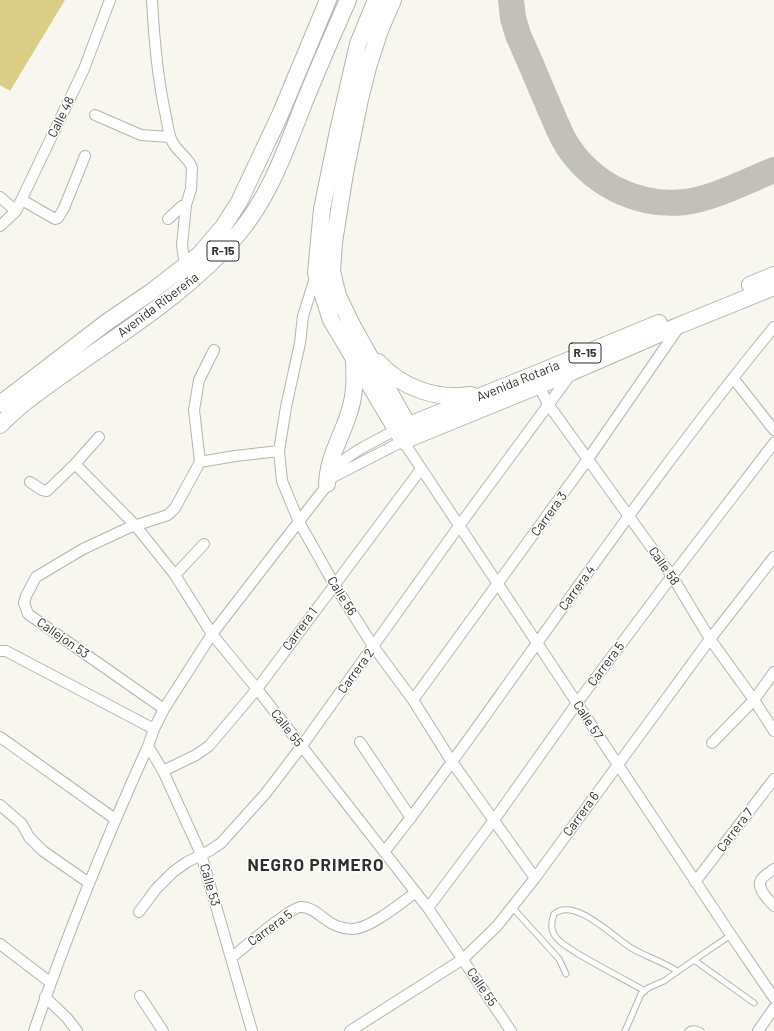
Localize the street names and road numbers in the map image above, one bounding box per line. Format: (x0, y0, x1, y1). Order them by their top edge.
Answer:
street label: Calle 48 (44, 94, 78, 140)
road number: R-15 (207, 241, 239, 261)
street label: Avenida Ribereña (114, 269, 202, 341)
road number: R-15 (569, 343, 601, 363)
street label: Avenida Rotaria (474, 357, 562, 405)
street label: Carrera 3 (528, 489, 570, 539)
street label: Calle 58 (645, 544, 683, 588)
street label: Carrera 4 (555, 562, 599, 614)
street label: Calle 56 (324, 573, 360, 619)
street label: Carrera 1 (279, 604, 321, 654)
street label: Callejon 53 (34, 614, 92, 662)
street label: Carrera 5 (584, 639, 628, 689)
street label: Carrera 2 (334, 646, 378, 696)
street label: Calle 57 (570, 698, 606, 742)
street label: Calle 55 (268, 706, 306, 750)
street label: Carrera 6 (560, 789, 602, 839)
street label: Carrera 7 (713, 805, 757, 855)
street label: Calle 53 (197, 862, 223, 908)
street label: Carrera 5 (245, 907, 295, 949)
street label: Calle 55 (463, 965, 501, 1009)

